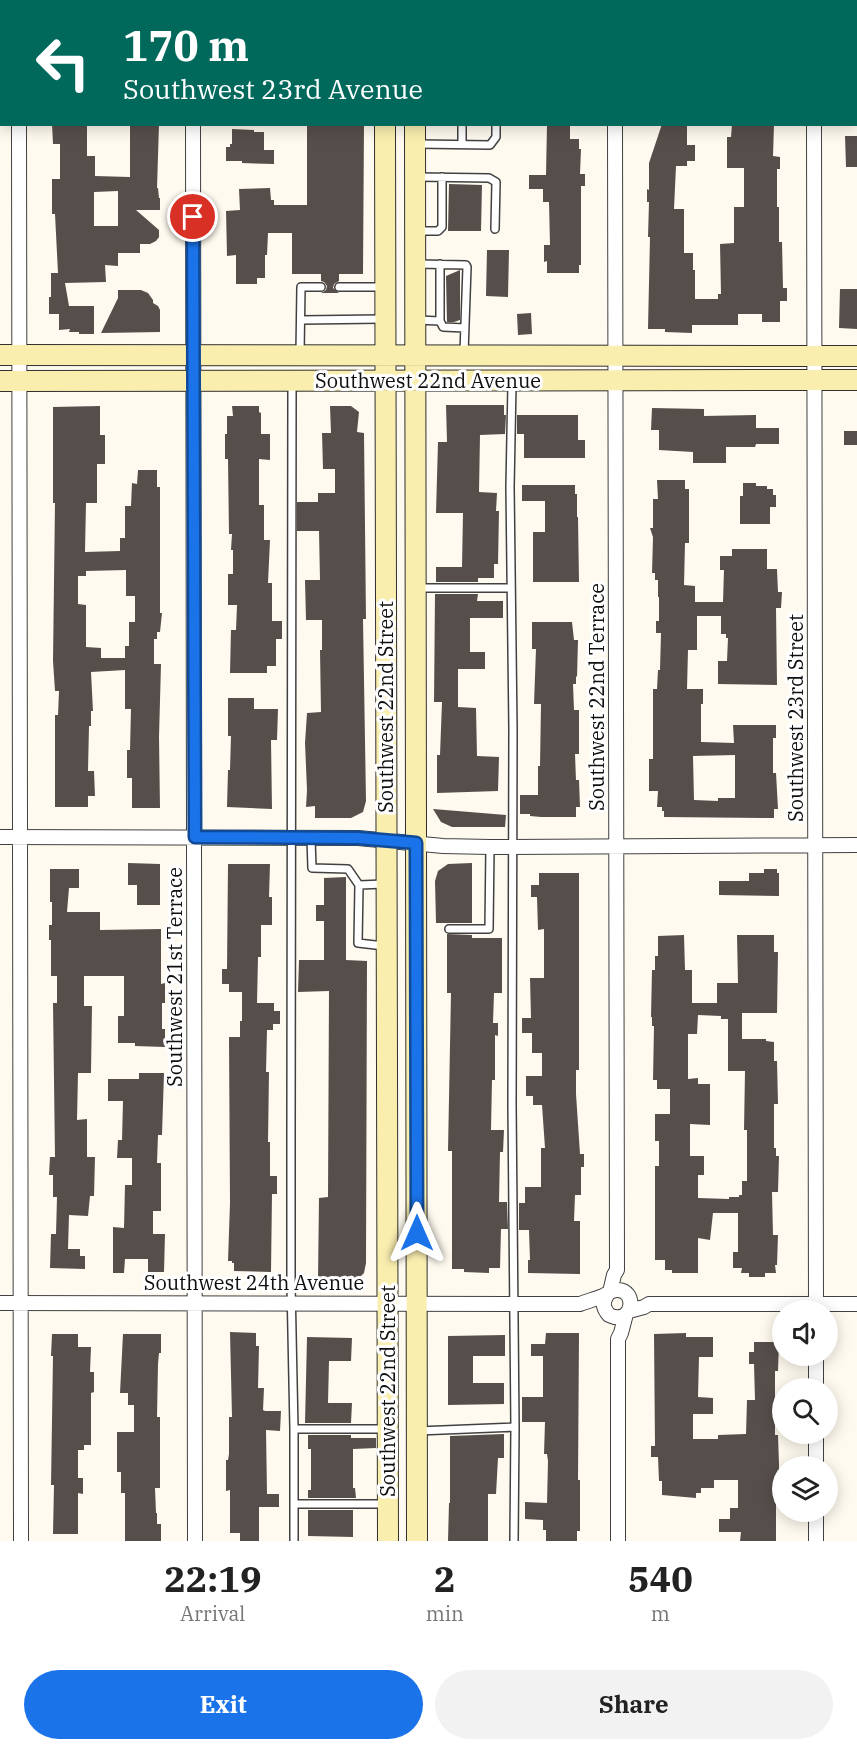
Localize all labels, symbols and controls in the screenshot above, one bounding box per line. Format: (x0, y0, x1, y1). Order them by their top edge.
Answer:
text: 170 m (123, 18, 249, 73)
icon: left (24, 24, 102, 102)
text: Southwest 23rd Avenue (123, 71, 423, 106)
pin (167, 191, 218, 242)
icon: arrive (176, 200, 209, 233)
street label: Southwest 22nd Avenue (315, 367, 541, 394)
street label: Southwest 22nd Terrace (583, 583, 610, 811)
street label: Southwest 22nd Street (372, 601, 399, 813)
street label: Southwest 23rd Street (782, 614, 809, 822)
street label: Southwest 21st Terrace (161, 867, 188, 1087)
position arrow (385, 1201, 449, 1265)
street label: Southwest 24th Avenue (144, 1269, 364, 1296)
street label: Southwest 22nd Street (374, 1285, 401, 1497)
map controls (772, 1300, 838, 1522)
button: sound (772, 1300, 838, 1366)
button: search (772, 1378, 838, 1444)
button: layers (772, 1456, 838, 1522)
text: 22:19 (164, 1555, 261, 1602)
text: 2 (434, 1555, 456, 1602)
text: 540 (628, 1555, 693, 1602)
text: Arrival (180, 1600, 245, 1627)
text: min (426, 1600, 464, 1627)
text: m (651, 1600, 670, 1627)
button: Exit (24, 1670, 423, 1739)
button: Share (435, 1670, 833, 1739)

